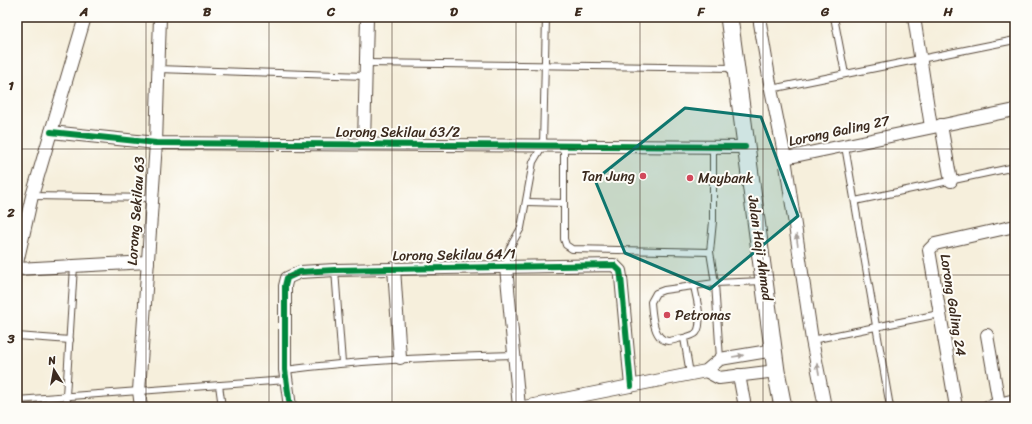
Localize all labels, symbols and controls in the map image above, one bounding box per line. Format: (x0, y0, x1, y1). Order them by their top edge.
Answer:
text: A (79, 0, 88, 23)
text: B (203, 0, 212, 23)
text: C (326, 0, 336, 23)
text: D (450, 0, 458, 23)
text: E (574, 0, 583, 23)
text: F (696, 0, 705, 23)
text: G (820, 0, 830, 23)
text: H (942, 0, 953, 23)
text: 1 (8, 74, 14, 97)
street label: Lorong Galing 27 (786, 108, 893, 154)
street label: Lorong Sekilau 63/2 (336, 120, 460, 145)
street label: Lorong Sekilau 63 (120, 155, 152, 266)
place label: Tan Jung (582, 164, 635, 189)
place label: Maybank (698, 166, 754, 191)
marker: Tan Jung (638, 171, 648, 181)
marker: Maybank (685, 173, 695, 183)
street label: Jalan Haji Ahmad (740, 193, 780, 304)
text: 2 (6, 201, 15, 224)
one-way arrow (794, 234, 800, 246)
street label: Lorong Sekilau 64/1 (392, 241, 516, 269)
street label: Lorong Galing 24 (933, 252, 973, 358)
place label: Petronas (675, 303, 731, 328)
marker: Petronas (662, 310, 672, 320)
text: 3 (6, 327, 15, 350)
north arrow (34, 350, 74, 390)
text: N (46, 351, 58, 371)
one-way arrow (731, 353, 744, 359)
one-way arrow (814, 363, 820, 375)

